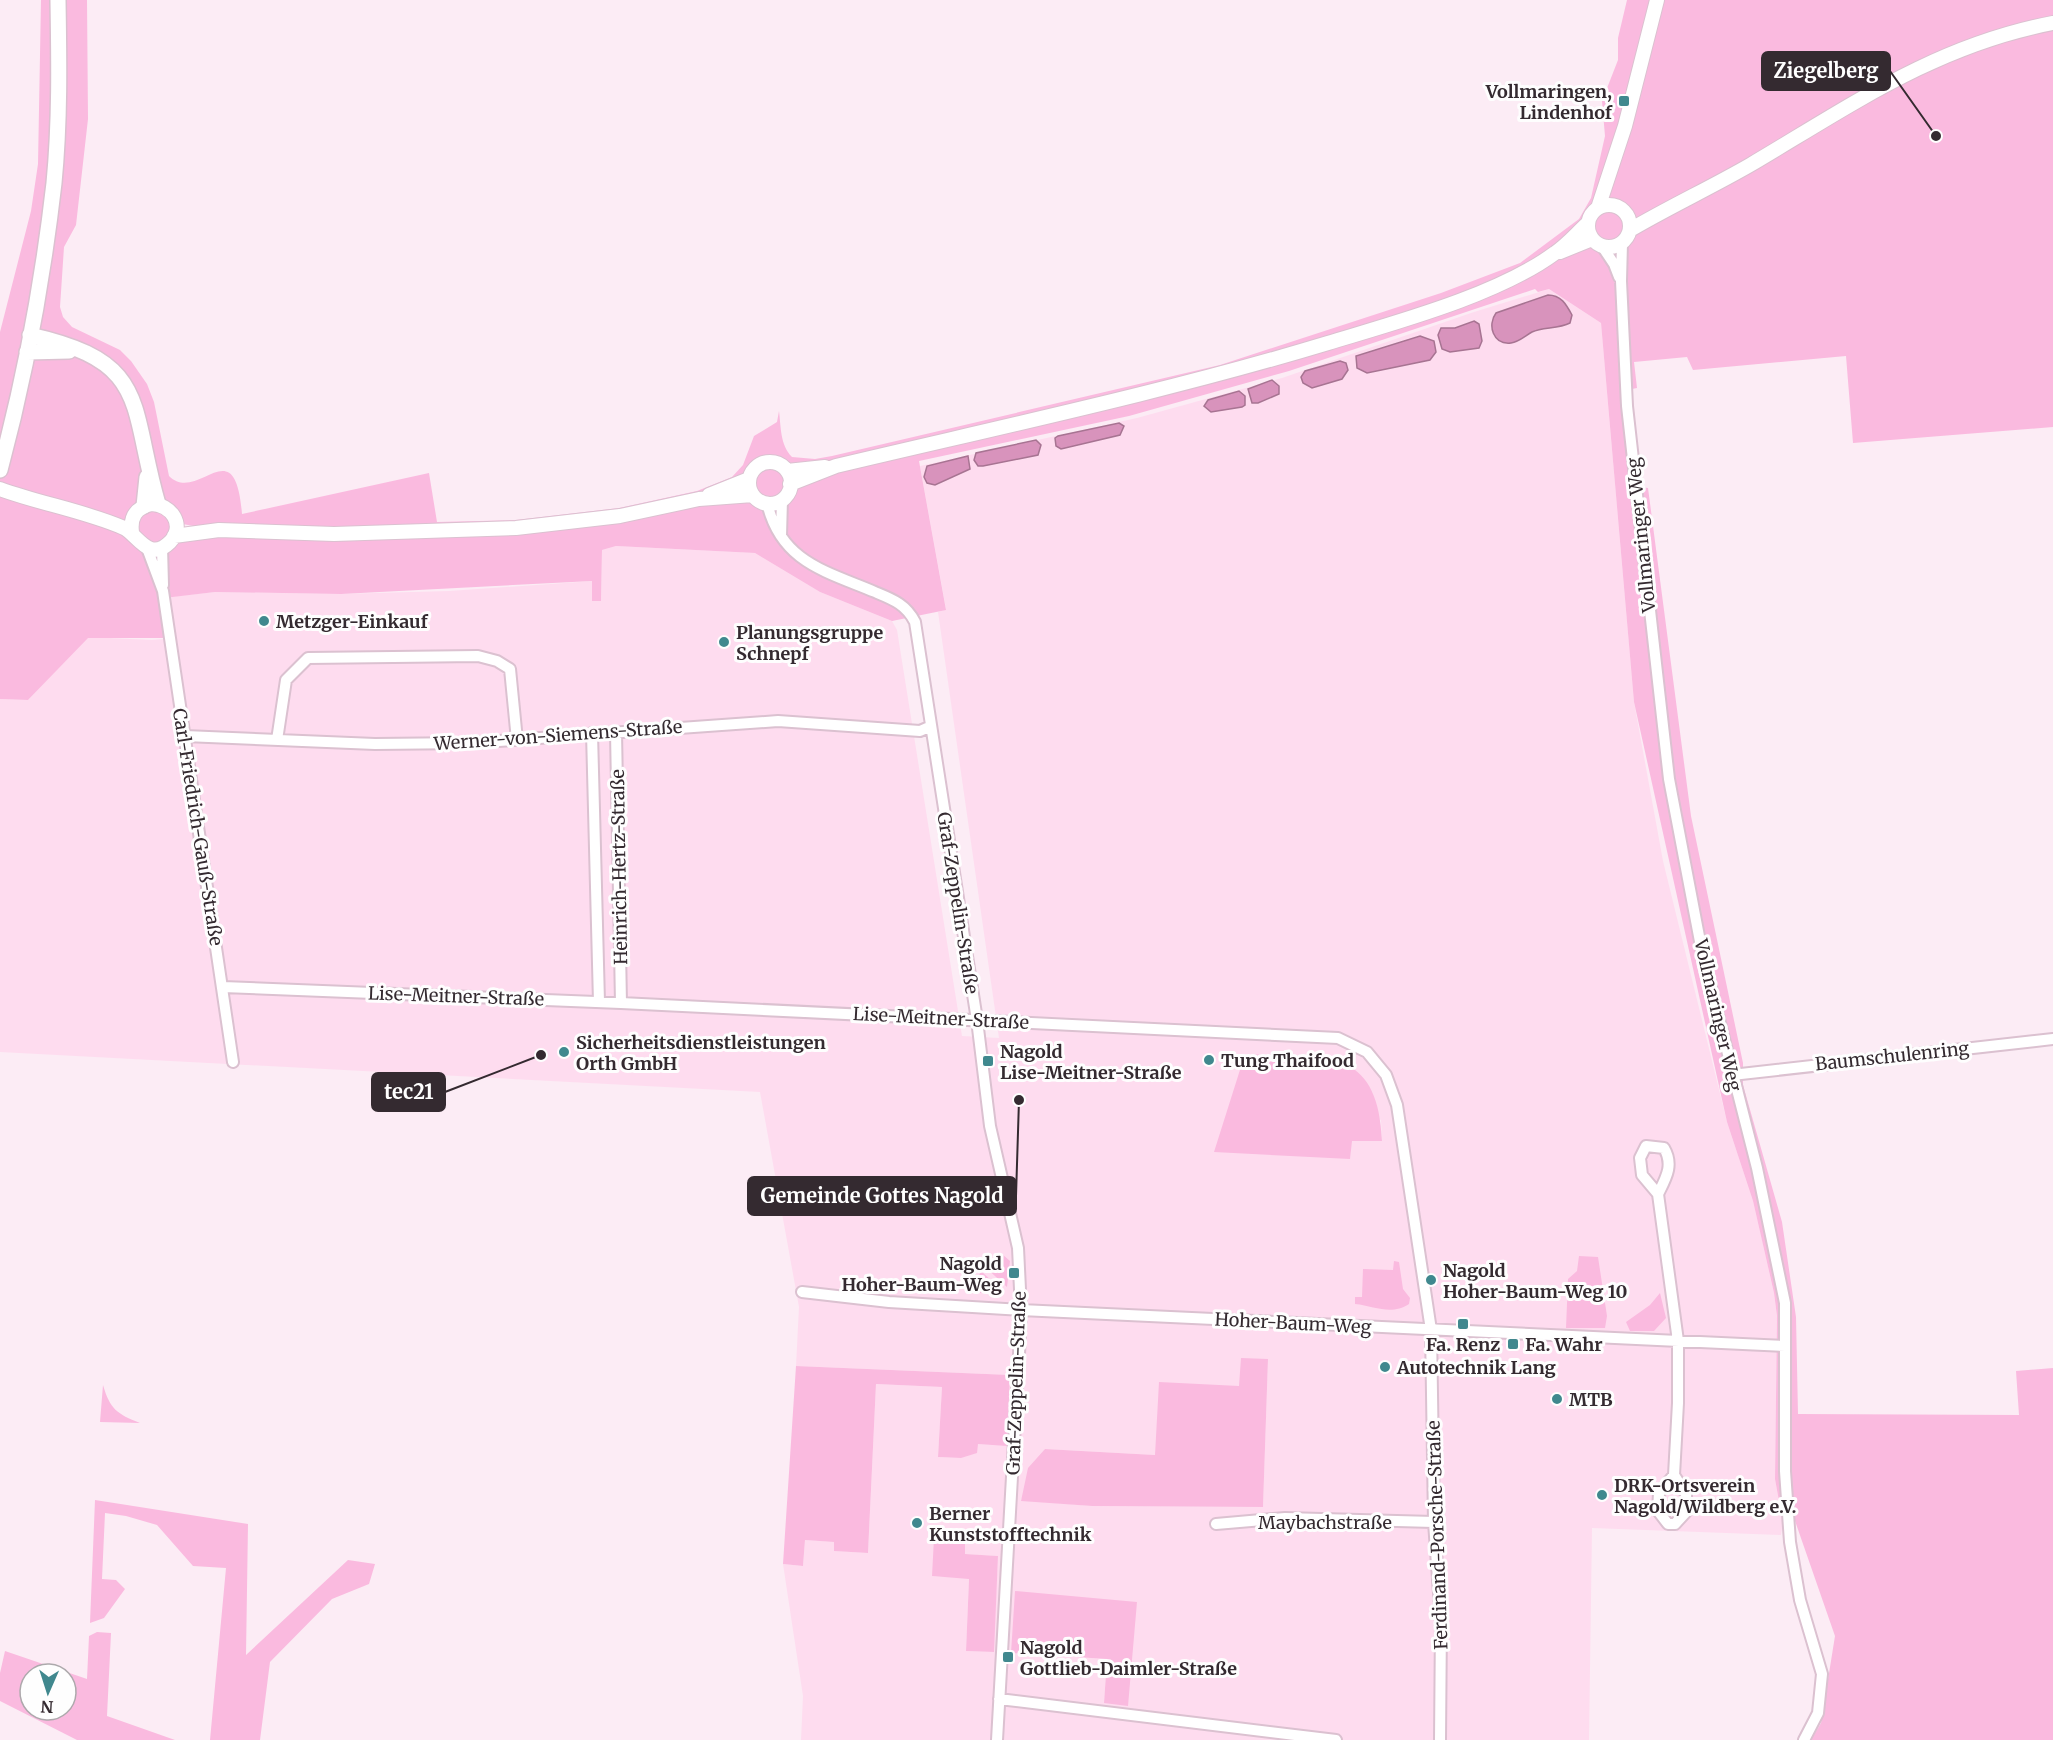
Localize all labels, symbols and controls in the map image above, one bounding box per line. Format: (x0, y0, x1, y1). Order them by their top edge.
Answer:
callout: Ziegelberg (1762, 52, 1890, 90)
text: Ziegelberg (1774, 58, 1879, 83)
place label: Vollmaringen, Lindenhof (1485, 80, 1613, 124)
marker: Vollmaringen, Lindenhof (1617, 94, 1631, 108)
street label: Vollmaringer Weg (1621, 456, 1661, 615)
place label: Metzger-Einkauf (276, 610, 428, 633)
marker: Metzger-Einkauf (257, 614, 271, 628)
place label: Planungsgruppe Schnepf (736, 621, 884, 665)
marker: Planungsgruppe Schnepf (717, 635, 731, 649)
street label: Carl-Friedrich-Gauß-Straße (168, 707, 228, 947)
street label: Werner-von-Siemens-Straße (432, 715, 683, 755)
street label: Heinrich-Hertz-Straße (606, 769, 632, 965)
street label: Graf-Zeppelin-Straße (932, 810, 984, 996)
street label: Vollmaringer Weg (1689, 936, 1747, 1094)
street label: Lise-Meitner-Straße (367, 981, 545, 1011)
street label: Lise-Meitner-Straße (852, 1002, 1030, 1034)
place label: Sicherheitsdienstleistungen Orth GmbH (576, 1031, 826, 1075)
street label: Baumschulenring (1814, 1036, 1970, 1076)
place label: Nagold Lise-Meitner-Straße (1000, 1040, 1182, 1084)
marker: Sicherheitsdienstleistungen Orth GmbH (557, 1045, 571, 1059)
place label: Tung Thaifood (1221, 1049, 1354, 1072)
marker: Tung Thaifood (1202, 1053, 1216, 1067)
marker: Nagold Lise-Meitner-Straße (981, 1054, 995, 1068)
callout: tec21 (372, 1073, 445, 1111)
text: tec21 (384, 1079, 434, 1104)
callout: Gemeinde Gottes Nagold (748, 1177, 1016, 1215)
text: Gemeinde Gottes Nagold (760, 1183, 1004, 1208)
place label: Nagold Hoher-Baum-Weg (841, 1252, 1002, 1296)
place label: Nagold Hoher-Baum-Weg 10 (1443, 1259, 1627, 1303)
marker: Nagold Hoher-Baum-Weg (1007, 1266, 1021, 1280)
marker: Nagold Hoher-Baum-Weg 10 (1424, 1273, 1438, 1287)
street label: Graf-Zeppelin-Straße (1001, 1291, 1031, 1475)
street label: Hoher-Baum-Weg (1214, 1307, 1372, 1339)
marker: Fa. Renz (1456, 1317, 1470, 1331)
place label: Fa. Renz (1426, 1333, 1500, 1356)
place label: Fa. Wahr (1525, 1333, 1603, 1356)
marker: Fa. Wahr (1506, 1337, 1520, 1351)
place label: Autotechnik Lang (1396, 1356, 1556, 1379)
marker: Autotechnik Lang (1378, 1360, 1392, 1374)
place label: MTB (1569, 1388, 1613, 1411)
marker: MTB (1550, 1392, 1564, 1406)
street label: Ferdinand-Porsche-Straße (1422, 1420, 1452, 1650)
place label: DRK-Ortsverein Nagold/Wildberg e.V. (1614, 1474, 1796, 1518)
marker: DRK-Ortsverein Nagold/Wildberg e.V. (1595, 1488, 1609, 1502)
place label: Berner Kunststofftechnik (929, 1502, 1092, 1546)
street label: Maybachstraße (1258, 1511, 1392, 1534)
marker: Berner Kunststofftechnik (910, 1516, 924, 1530)
place label: Nagold Gottlieb-Daimler-Straße (1020, 1636, 1237, 1680)
marker: Nagold Gottlieb-Daimler-Straße (1001, 1650, 1015, 1664)
north arrow (18, 1662, 78, 1722)
text: N (40, 1697, 54, 1717)

